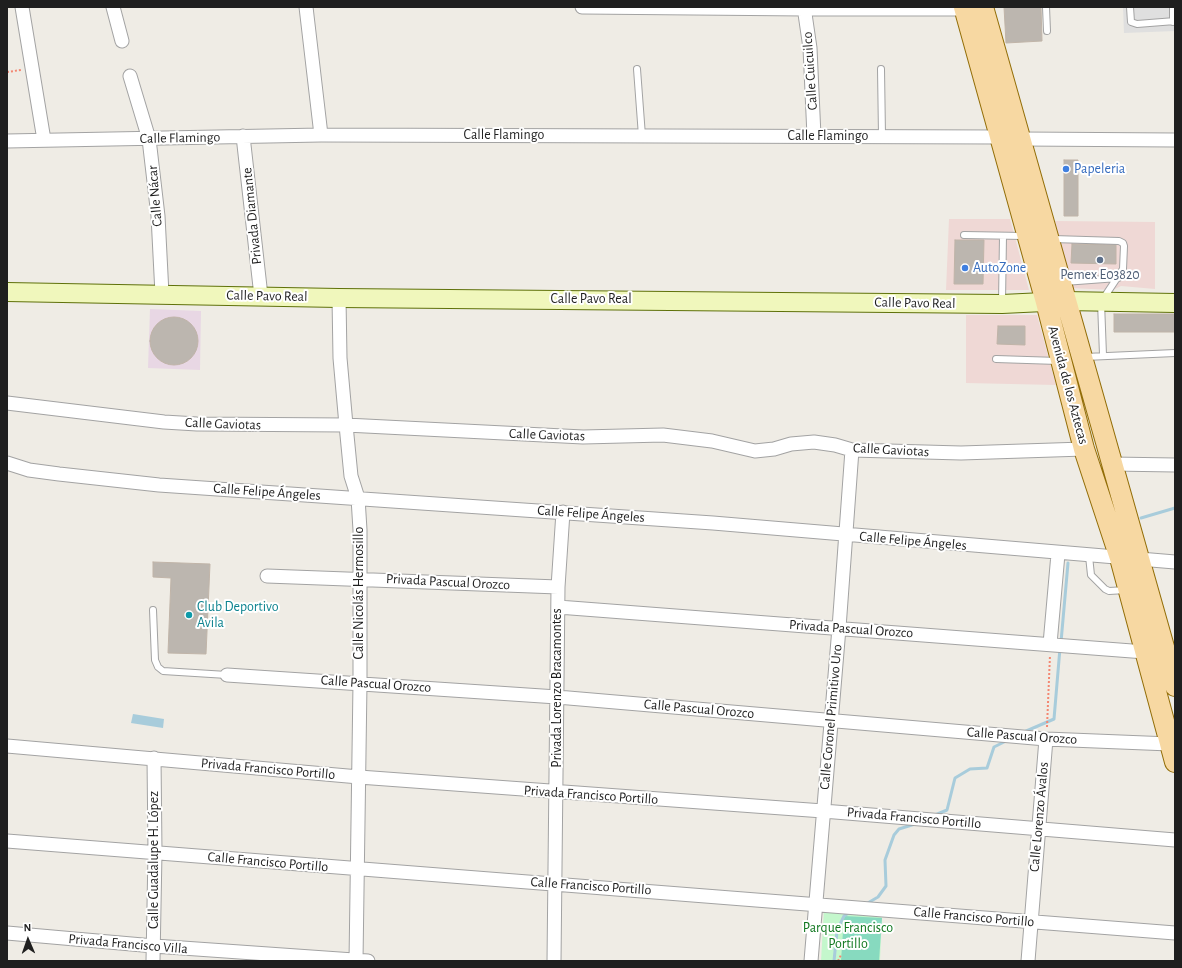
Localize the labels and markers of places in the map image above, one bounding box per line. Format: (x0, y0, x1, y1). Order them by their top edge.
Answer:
place label: Papeleria (1074, 161, 1125, 177)
marker: Papeleria (1061, 164, 1071, 174)
marker: Pemex E03820 (1095, 255, 1105, 265)
place label: AutoZone (973, 260, 1026, 276)
marker: AutoZone (960, 263, 970, 273)
place label: Pemex E03820 (1060, 267, 1140, 283)
place label: Club Deportivo Avila (197, 599, 279, 632)
marker: Club Deportivo Avila (184, 610, 194, 620)

